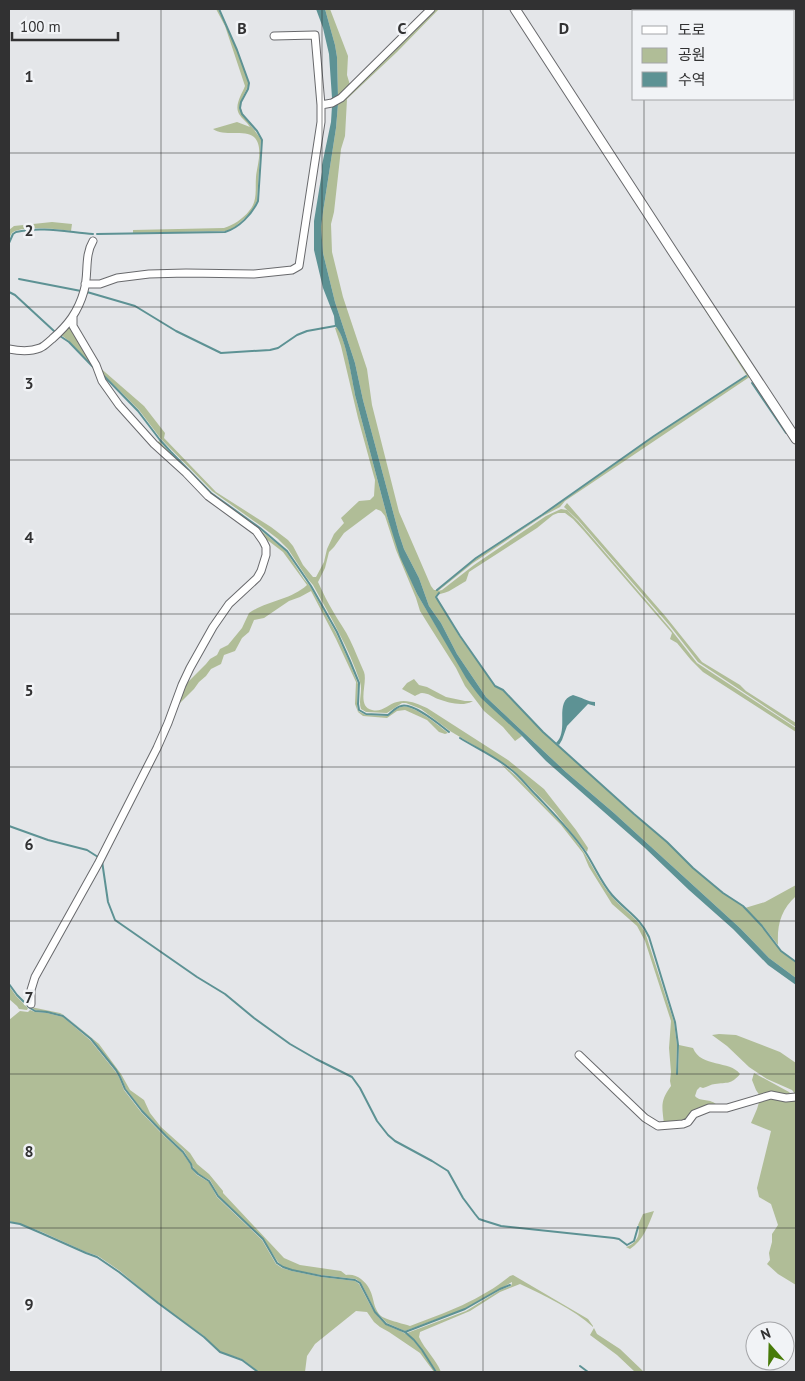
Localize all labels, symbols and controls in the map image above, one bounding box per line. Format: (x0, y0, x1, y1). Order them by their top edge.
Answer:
scale bar (12, 10, 119, 42)
legend (632, 10, 795, 100)
text: 100 m (20, 17, 61, 36)
text: B (237, 18, 247, 38)
text: C (398, 18, 407, 38)
text: D (559, 18, 569, 38)
text: 도로 (678, 20, 706, 39)
text: 공원 (678, 45, 706, 64)
text: 1 (24, 66, 34, 86)
text: 수역 (678, 70, 706, 89)
text: 2 (24, 220, 34, 240)
text: 3 (24, 373, 34, 393)
text: 4 (24, 527, 34, 547)
text: 5 (24, 680, 34, 700)
text: 6 (24, 834, 34, 854)
text: 7 (24, 987, 34, 1007)
text: 8 (24, 1141, 34, 1161)
text: 9 (24, 1294, 34, 1314)
north arrow (745, 1321, 795, 1371)
text: N (758, 1324, 773, 1344)

